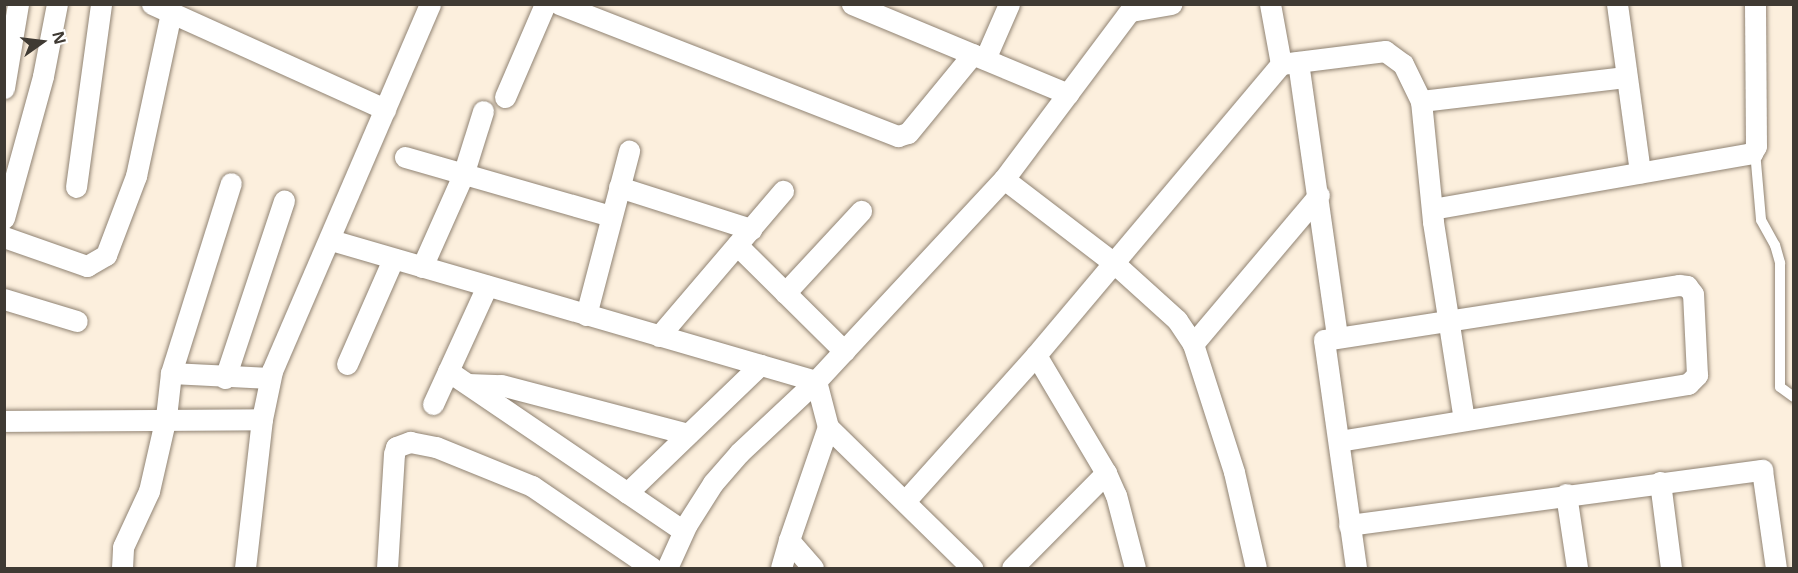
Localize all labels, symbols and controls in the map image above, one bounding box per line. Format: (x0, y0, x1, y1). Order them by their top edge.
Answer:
north arrow (12, 12, 72, 72)
text: N (47, 29, 72, 47)

